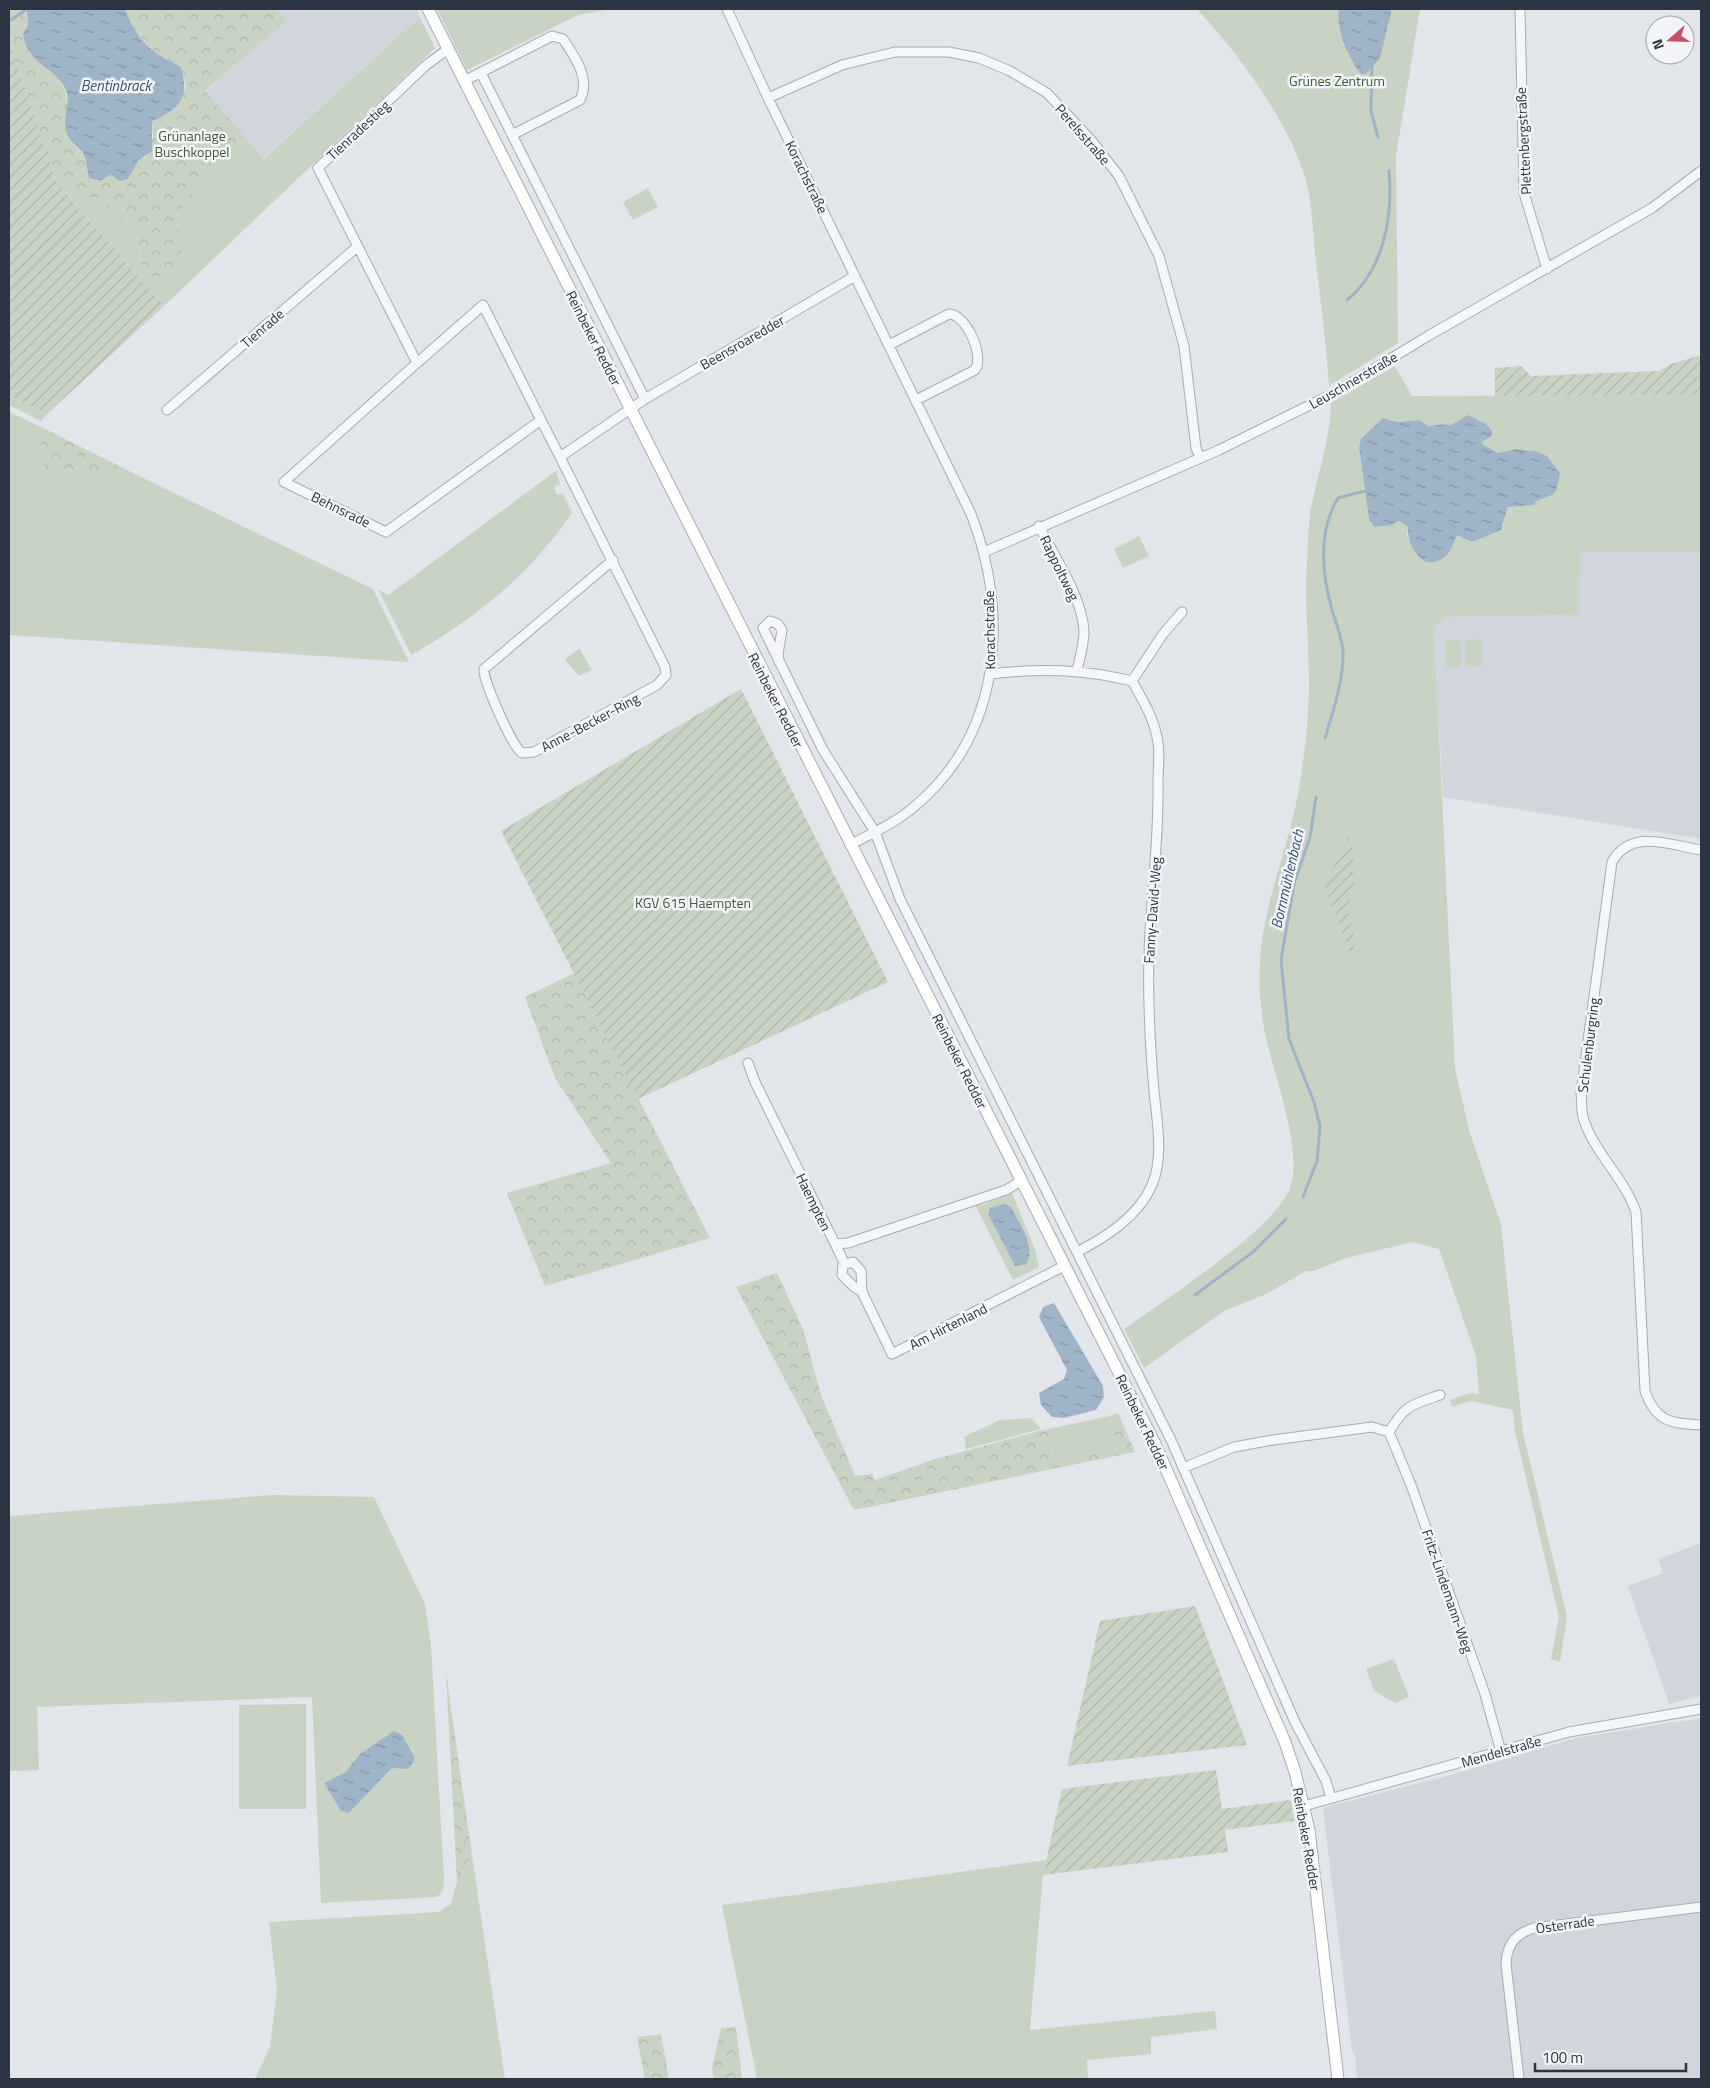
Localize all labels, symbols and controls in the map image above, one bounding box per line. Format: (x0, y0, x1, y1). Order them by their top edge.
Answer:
north arrow (1645, 15, 1695, 65)
text: N (1646, 36, 1669, 53)
park label: Grünes Zentrum (1289, 70, 1385, 91)
water label: Bentinbrack (81, 74, 154, 97)
street label: Plettenbergstraße (1510, 87, 1536, 195)
street label: Tienradestieg (322, 95, 394, 165)
street label: Perelsstraße (1050, 99, 1116, 169)
park label: Grünanlage Buschkoppel (154, 125, 230, 162)
street label: Korachstraße (780, 137, 834, 217)
street label: Reinbeker Redder (561, 287, 627, 389)
street label: Tienrade (236, 303, 288, 353)
street label: Beensroaredder (696, 309, 788, 375)
street label: Leuschnerstraße (1305, 346, 1401, 414)
street label: Behnsrade (308, 486, 374, 532)
street label: Rappoltweg (1035, 532, 1085, 604)
street label: Korachstraße (978, 590, 1000, 670)
street label: Reinbeker Redder (743, 649, 809, 751)
street label: Anne-Becker-Ring (537, 687, 643, 757)
water label: Bornmühlenbach (1264, 827, 1310, 931)
street label: Fanny-David-Weg (1138, 856, 1166, 964)
park label: KGV 615 Haempten (635, 892, 751, 913)
street label: Schulenburgring (1572, 996, 1604, 1094)
street label: Reinbeker Redder (927, 1010, 993, 1112)
street label: Haempten (791, 1169, 837, 1235)
street label: Am Hirtenland (905, 1297, 991, 1355)
street label: Reinbeker Redder (1111, 1370, 1175, 1474)
street label: Fritz-Lindemann-Weg (1417, 1526, 1479, 1656)
street label: Mendelstraße (1459, 1730, 1543, 1772)
street label: Reinbeker Redder (1288, 1786, 1326, 1892)
street label: Osterrade (1534, 1910, 1596, 1938)
scale bar (1535, 2040, 1686, 2072)
text: 100 m (1542, 2046, 1583, 2069)

